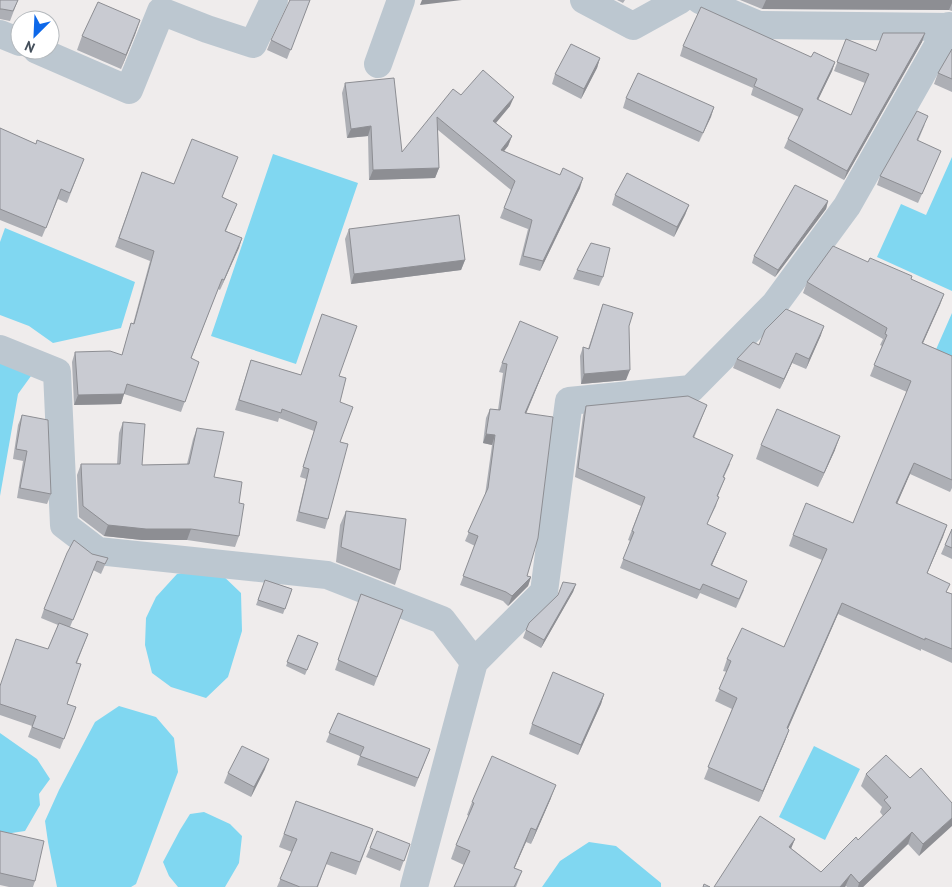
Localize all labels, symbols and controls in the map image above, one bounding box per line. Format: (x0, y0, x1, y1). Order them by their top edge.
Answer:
north arrow (10, 10, 60, 60)
text: N (22, 37, 38, 57)

